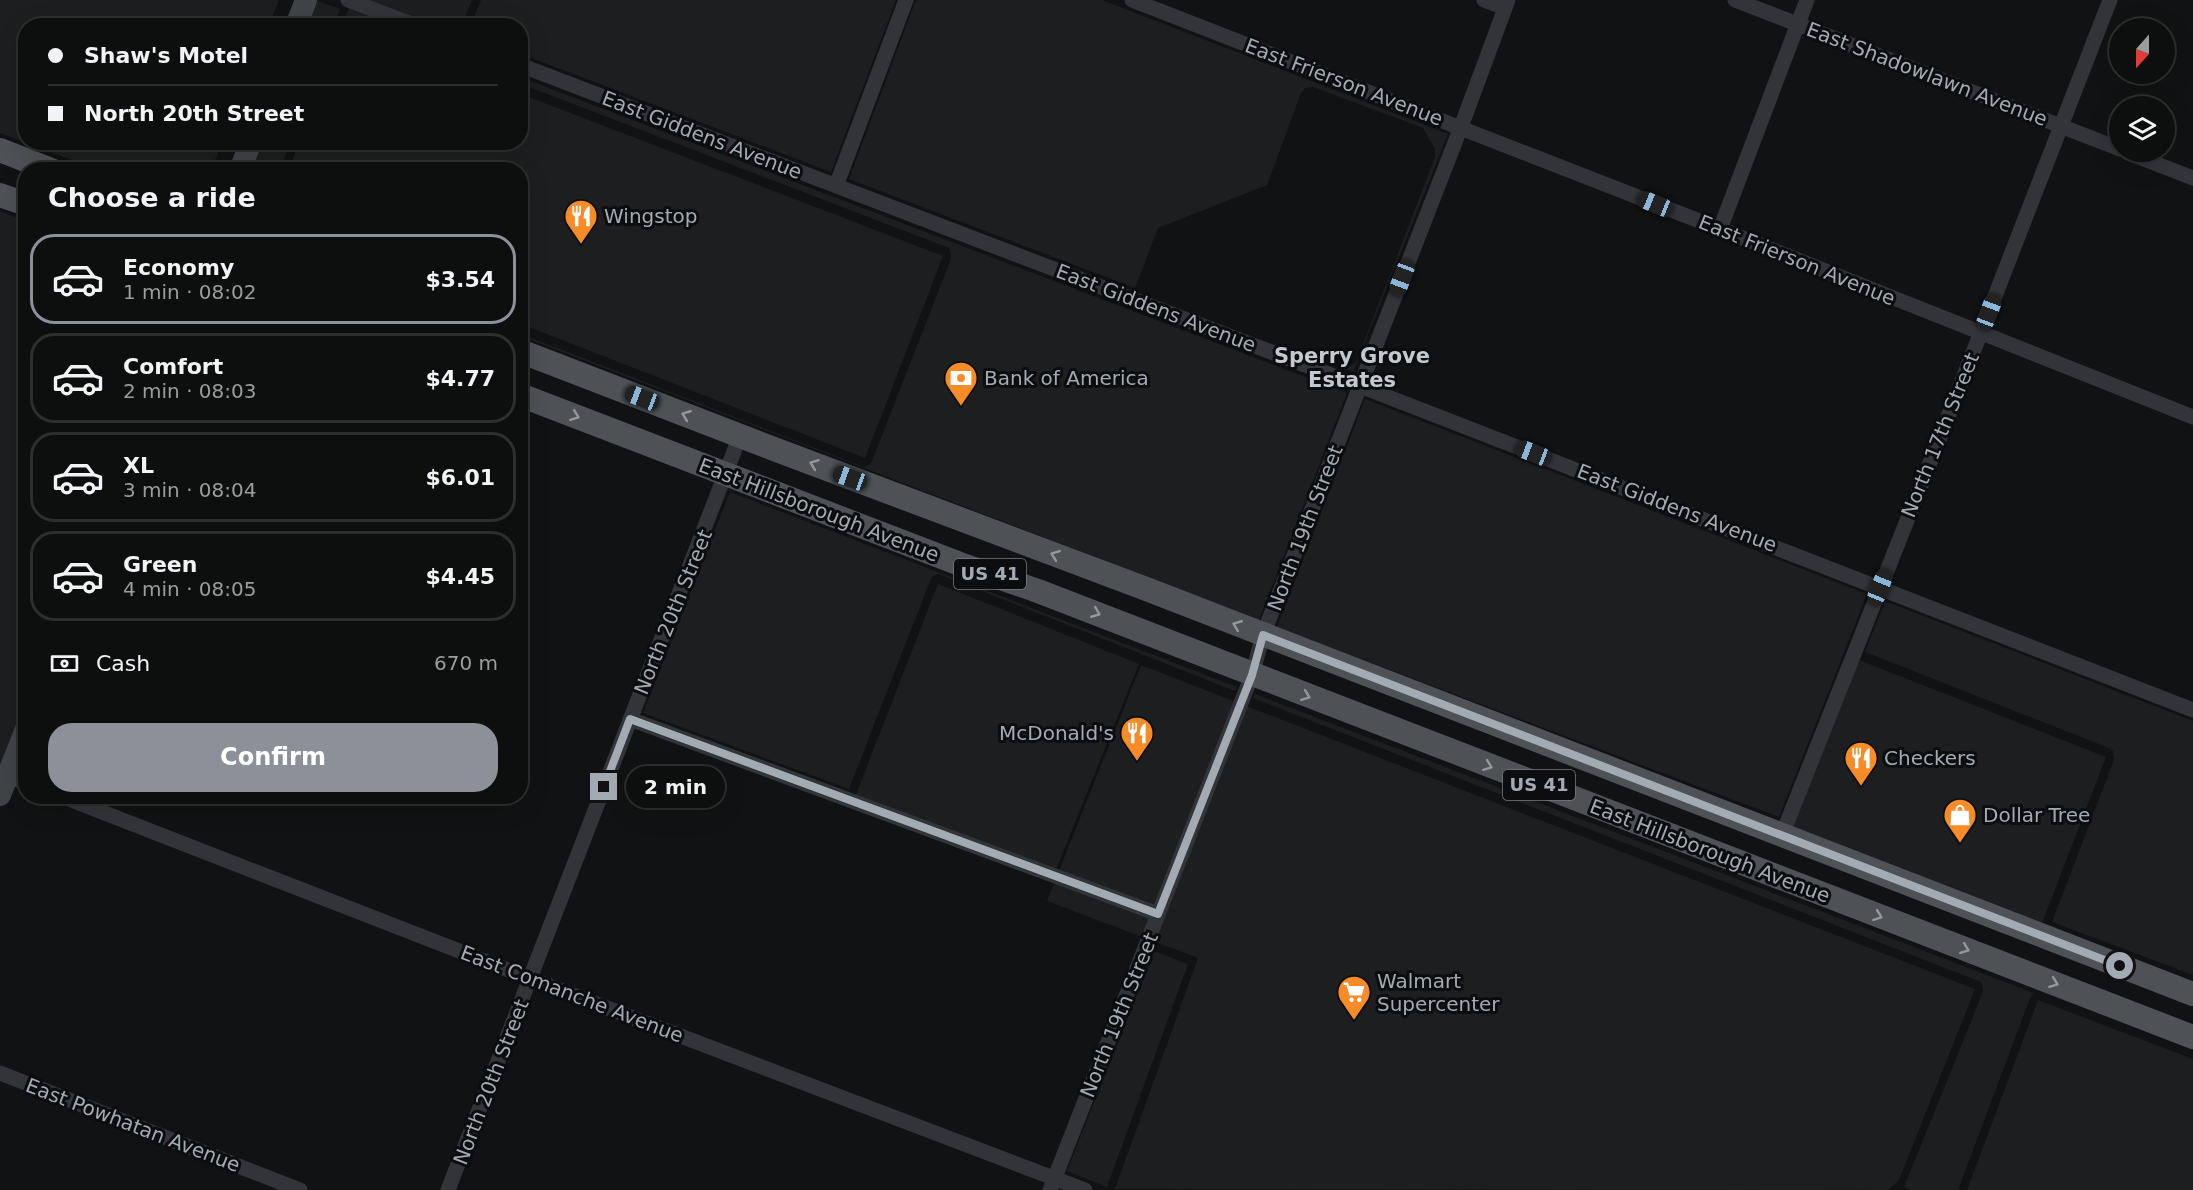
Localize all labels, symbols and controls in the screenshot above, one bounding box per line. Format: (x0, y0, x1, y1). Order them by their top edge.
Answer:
street label: East Shadowlawn Avenue (1803, 17, 2051, 131)
north arrow (2109, 18, 2175, 84)
map controls (2109, 18, 2175, 162)
street label: East Frierson Avenue (1242, 33, 1446, 131)
text: Shaw's Motel (84, 43, 248, 68)
street label: East Giddens Avenue (599, 86, 805, 184)
button: layers (2109, 96, 2175, 162)
text: North 20th Street (84, 101, 304, 126)
text: Choose a ride (48, 182, 256, 213)
car (1635, 189, 1675, 219)
restaurant icon: Wingstop (563, 198, 599, 245)
place label: Wingstop (604, 204, 697, 228)
street label: East Frierson Avenue (1695, 210, 1899, 310)
icon: car (51, 252, 105, 306)
text: Economy (123, 255, 234, 280)
car (1387, 258, 1417, 298)
street label: East Giddens Avenue (1053, 259, 1259, 357)
text: $3.54 (425, 267, 495, 292)
text: 1 min · 08:02 (123, 280, 257, 304)
car (1974, 292, 2004, 332)
district label: Sperry Grove Estates (1274, 344, 1430, 392)
street label: North 17th Street (1896, 349, 1984, 521)
icon: car (51, 351, 105, 405)
text: Comfort (123, 354, 223, 379)
bank icon: Bank of America (943, 360, 979, 407)
text: $4.77 (425, 366, 495, 391)
place label: Bank of America (984, 366, 1149, 390)
text: 2 min · 08:03 (123, 379, 257, 403)
car (622, 383, 662, 413)
one-way arrow (569, 409, 580, 421)
one-way arrow (681, 410, 692, 422)
car (1513, 438, 1553, 468)
street label: North 19th Street (1262, 442, 1348, 614)
icon: car (51, 450, 105, 504)
text: XL (123, 453, 154, 478)
street label: East Hillsborough Avenue (696, 453, 942, 567)
one-way arrow (809, 459, 819, 472)
street label: East Giddens Avenue (1574, 459, 1780, 557)
car (830, 463, 870, 493)
text: $6.01 (425, 465, 495, 490)
text: 3 min · 08:04 (123, 478, 257, 502)
street label: North 20th Street (629, 526, 717, 698)
icon: car (51, 549, 105, 603)
one-way arrow (1050, 550, 1061, 563)
text: Green (123, 552, 197, 577)
road number: US 41 (954, 559, 1026, 589)
text: $4.45 (425, 564, 495, 589)
car (1865, 567, 1895, 607)
text: 4 min · 08:05 (123, 577, 257, 601)
one-way arrow (1090, 606, 1101, 619)
one-way arrow (1233, 619, 1243, 632)
icon: cash (48, 647, 81, 680)
text: Cash (96, 651, 150, 676)
text: 670 m (434, 651, 498, 675)
one-way arrow (1300, 688, 1311, 701)
restaurant icon: McDonald's (1119, 715, 1155, 762)
place label: McDonald's (999, 721, 1114, 745)
button: Confirm (48, 723, 498, 792)
restaurant icon: Checkers (1843, 740, 1879, 787)
place label: Checkers (1884, 746, 1976, 770)
one-way arrow (1482, 758, 1493, 771)
callout: 2 min (625, 766, 724, 808)
road number: US 41 (1503, 770, 1575, 800)
route end (590, 773, 617, 800)
text: 2 min (644, 775, 707, 799)
street label: East Hillsborough Avenue (1587, 794, 1833, 908)
shop icon: Dollar Tree (1942, 797, 1978, 844)
place label: Dollar Tree (1983, 803, 2090, 827)
one-way arrow (1872, 908, 1883, 921)
street label: North 19th Street (1075, 929, 1163, 1101)
street label: East Comanche Avenue (457, 940, 687, 1048)
one-way arrow (1959, 942, 1970, 954)
route start (2106, 952, 2133, 979)
place label: Walmart Supercenter (1377, 969, 1500, 1016)
supermarket icon: Walmart Supercenter (1336, 974, 1372, 1021)
one-way arrow (2048, 976, 2059, 989)
street label: North 20th Street (448, 996, 534, 1168)
street label: East Powhatan Avenue (22, 1073, 244, 1177)

